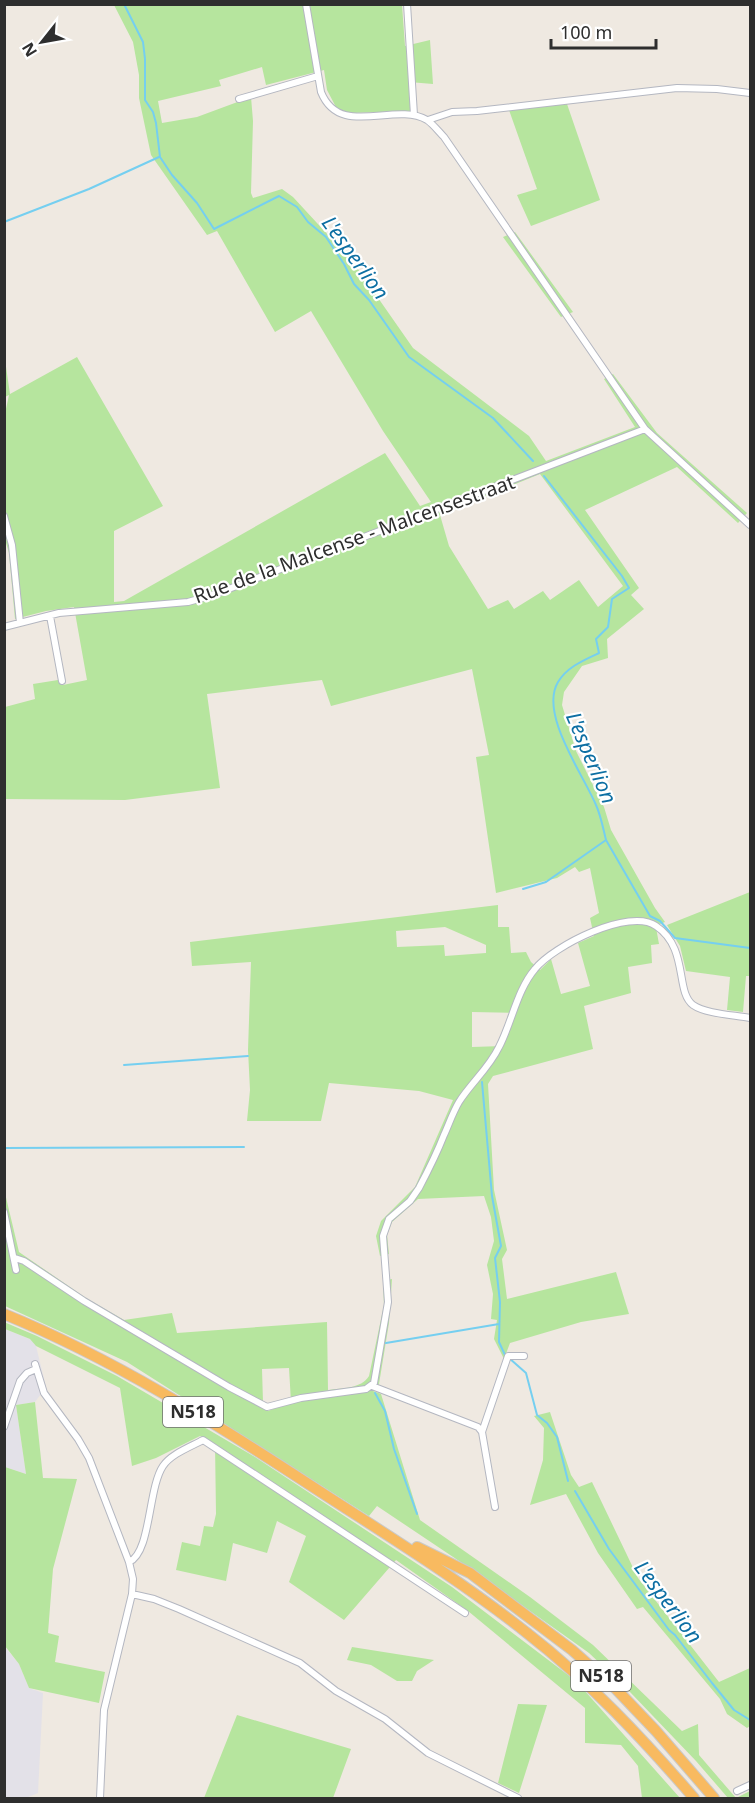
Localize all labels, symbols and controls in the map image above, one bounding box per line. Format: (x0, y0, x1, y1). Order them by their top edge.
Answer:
north arrow (12, 12, 72, 72)
scale bar (551, 12, 656, 50)
text: 100 m (560, 20, 612, 44)
text: N (16, 38, 42, 61)
water label: L'esperlion (316, 210, 396, 305)
street label: Rue de la Malcense - Malcensestraat (189, 468, 518, 609)
water label: L'esperlion (560, 707, 624, 808)
road number: N518 (163, 1397, 223, 1427)
water label: L'esperlion (628, 1554, 709, 1649)
road number: N518 (571, 1661, 631, 1691)

